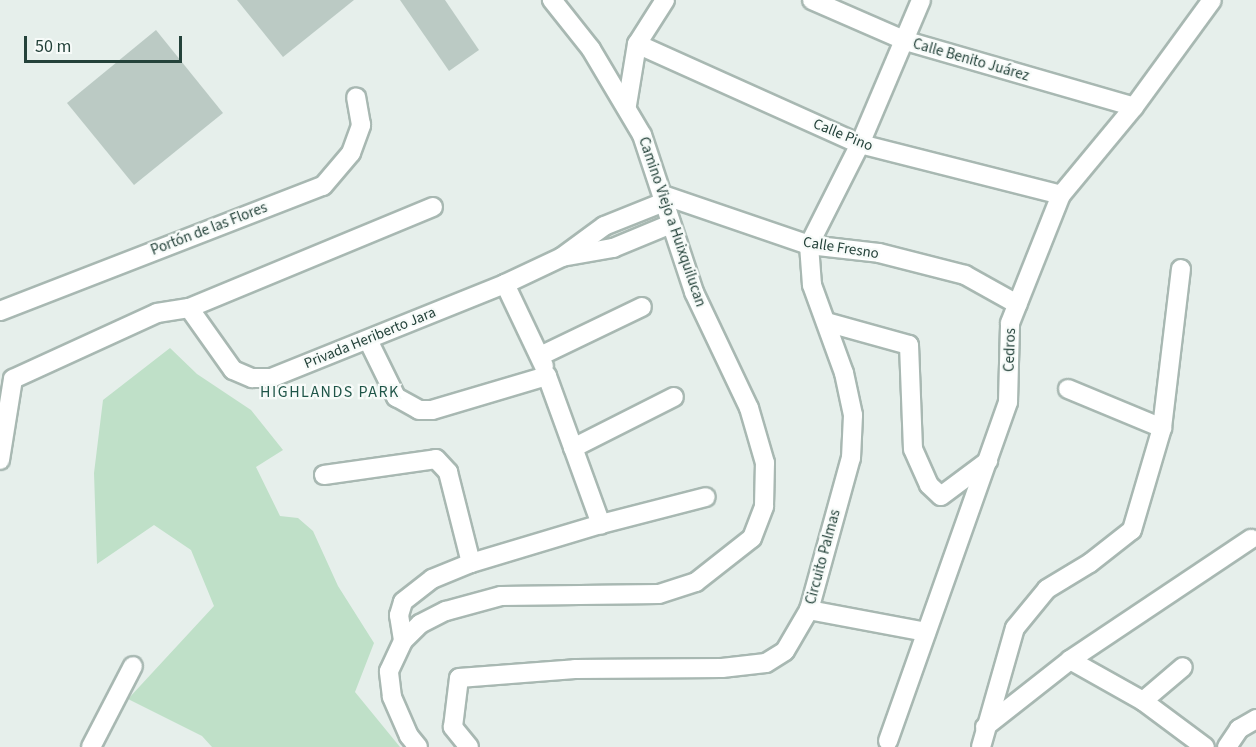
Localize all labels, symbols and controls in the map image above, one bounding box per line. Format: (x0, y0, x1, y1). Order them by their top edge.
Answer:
scale bar (27, 24, 184, 62)
text: 50 m (35, 34, 71, 59)
street label: Calle Benito Juárez (911, 35, 1031, 85)
street label: Calle Pino (811, 115, 875, 155)
street label: Camino Viejo a Huixquilucan (634, 135, 710, 309)
street label: Portón de las Flores (148, 199, 270, 259)
street label: Calle Fresno (802, 233, 880, 263)
street label: Privada Heriberto Jara (301, 303, 439, 373)
street label: Cedros (1000, 328, 1020, 372)
district label: HIGHLANDS PARK (260, 382, 400, 402)
street label: Circuito Palmas (802, 508, 844, 606)

